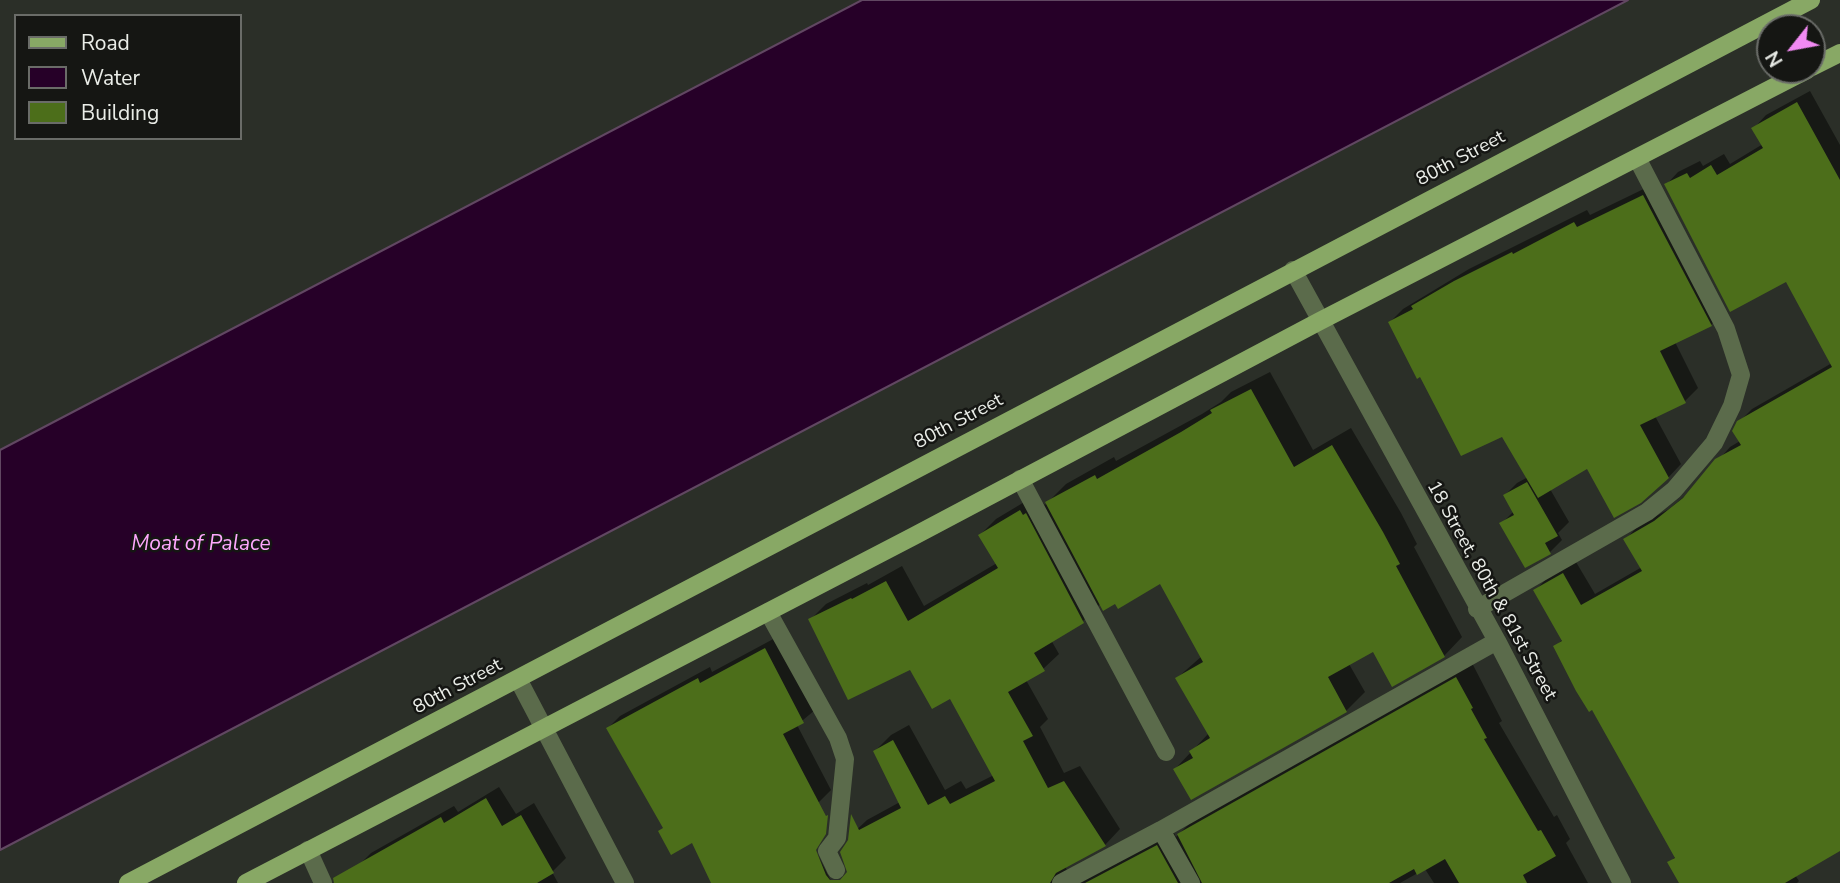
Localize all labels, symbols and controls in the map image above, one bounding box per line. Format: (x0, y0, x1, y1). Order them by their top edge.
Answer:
legend (14, 14, 242, 140)
north arrow (1756, 14, 1826, 84)
text: Road (81, 29, 130, 57)
text: N (1760, 46, 1790, 72)
text: Water (81, 64, 140, 92)
text: Building (81, 99, 159, 127)
street label: 80th Street (1413, 126, 1509, 192)
street label: 80th Street (911, 389, 1007, 455)
street label: 18 Street, 80th & 81st Street (1421, 477, 1561, 705)
water label: Moat of Palace (131, 532, 271, 558)
street label: 80th Street (410, 654, 506, 720)

